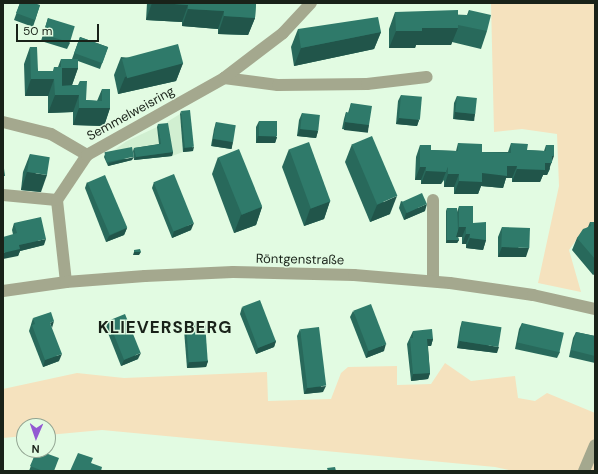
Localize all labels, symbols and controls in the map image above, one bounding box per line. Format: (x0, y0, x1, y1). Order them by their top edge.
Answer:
scale bar (18, 16, 101, 42)
text: 50 m (23, 23, 52, 39)
street label: Semmelweisring (84, 83, 178, 145)
street label: Röntgenstraße (256, 251, 344, 269)
district label: KLIEVERSBERG (98, 318, 232, 338)
north arrow (16, 418, 56, 458)
text: N (31, 442, 40, 456)

